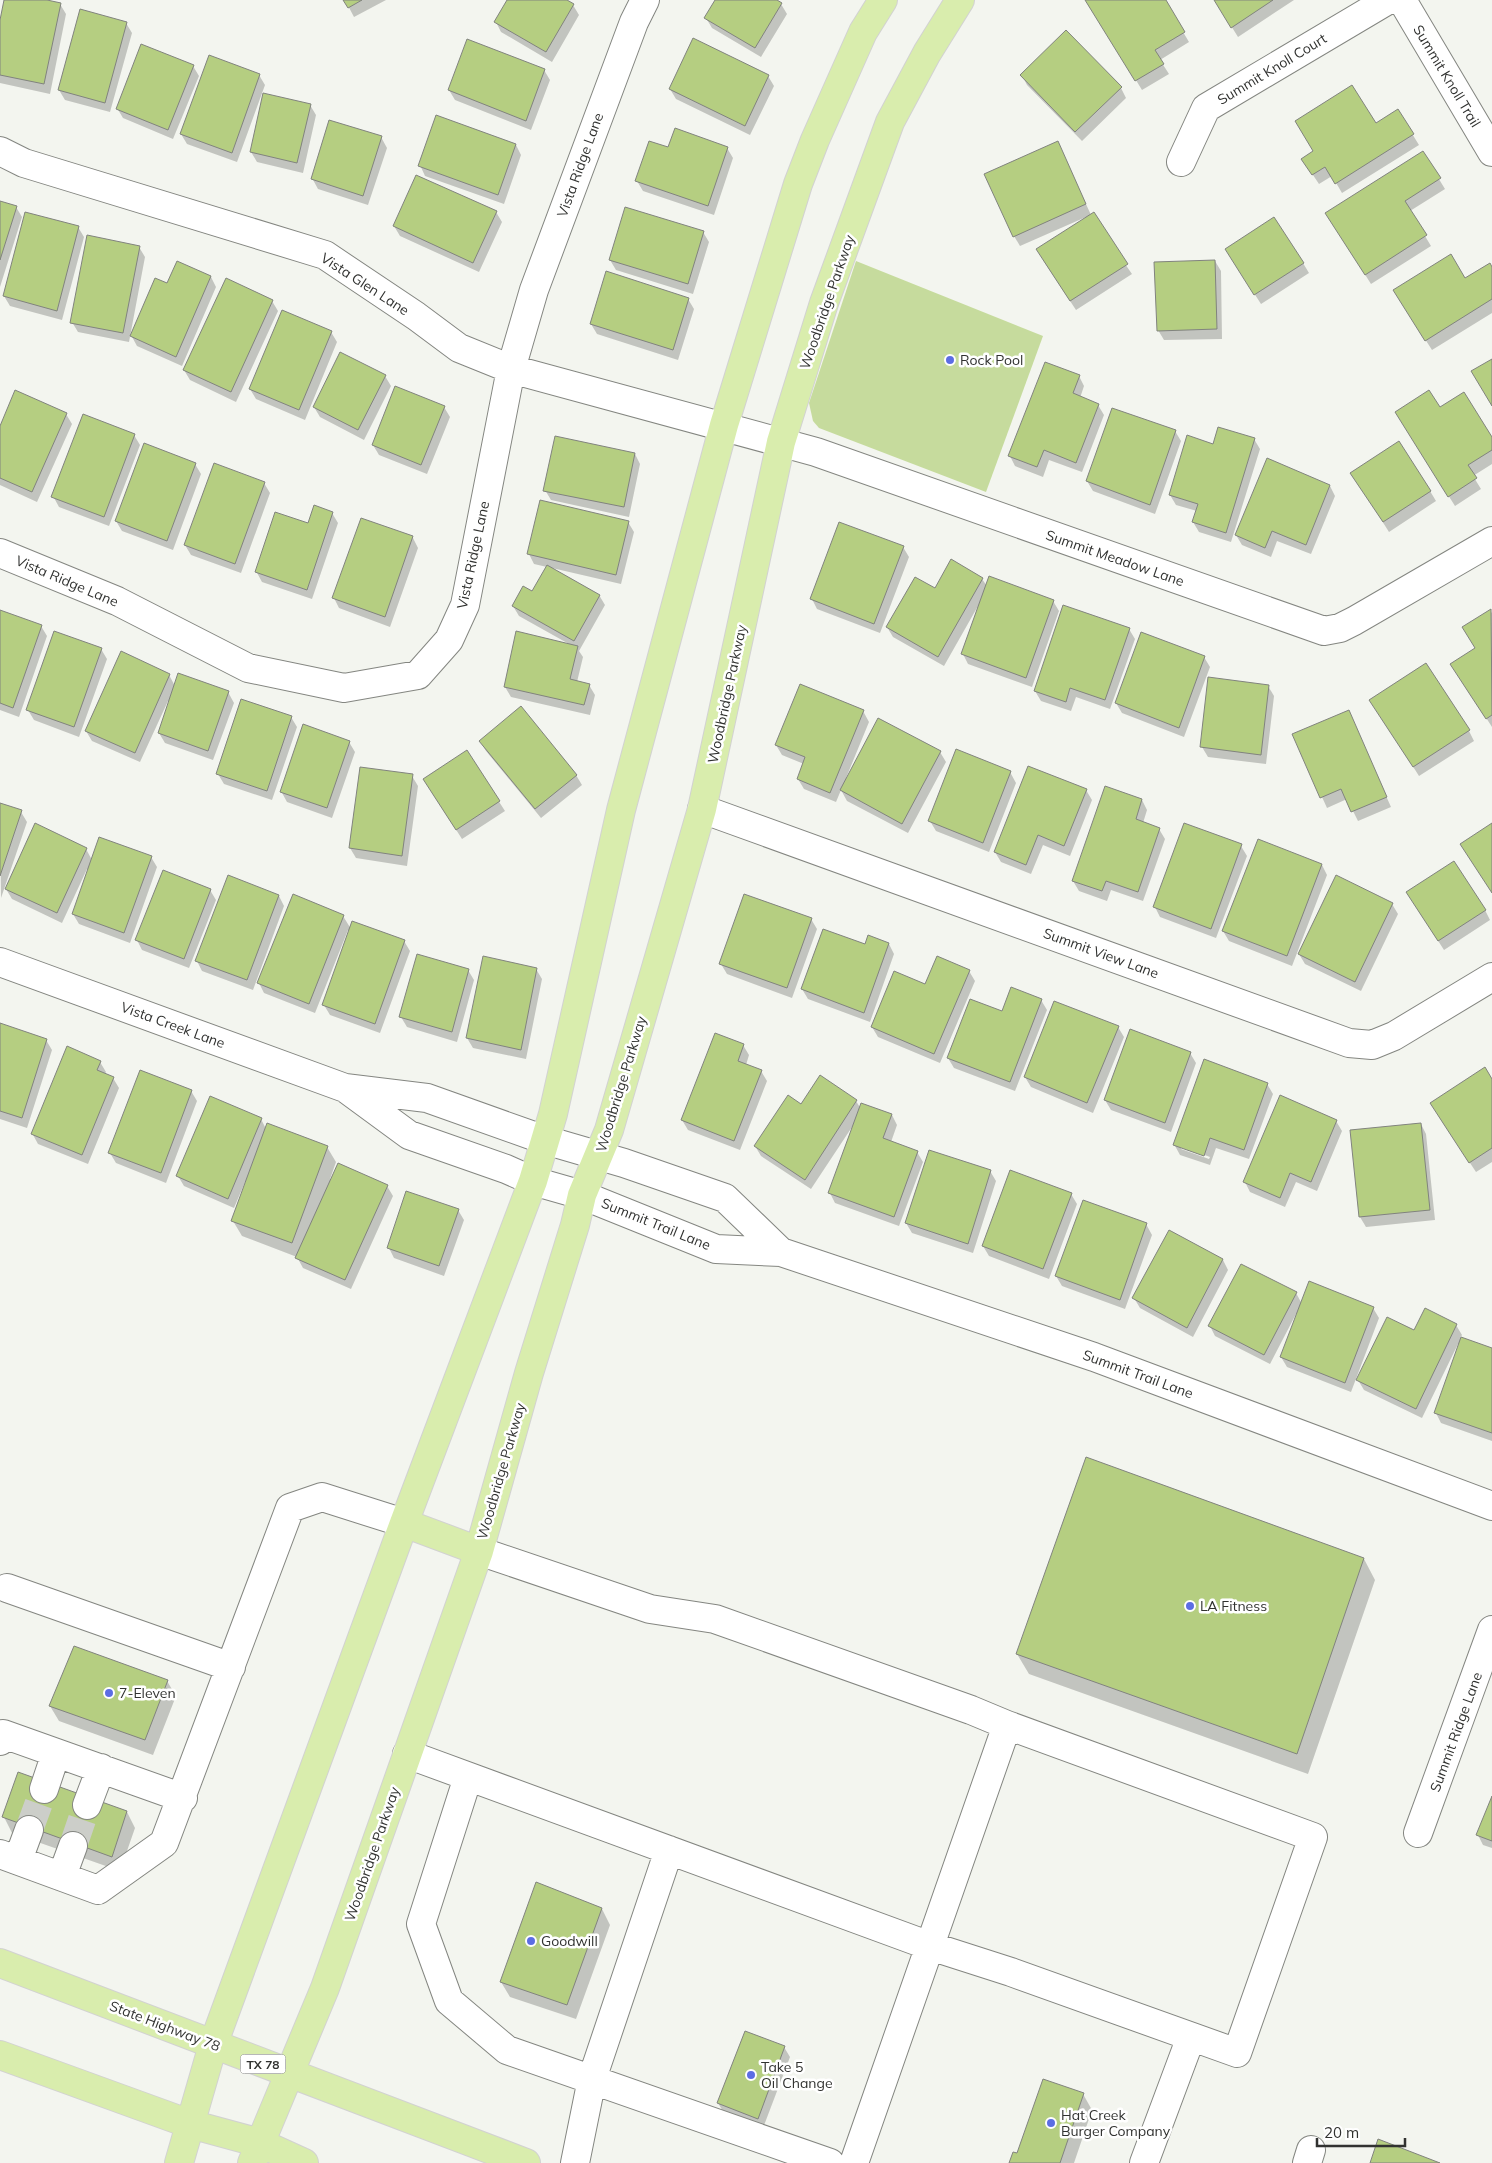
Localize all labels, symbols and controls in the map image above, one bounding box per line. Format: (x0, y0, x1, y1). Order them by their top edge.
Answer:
street label: Summit Knoll Trail (1409, 22, 1485, 130)
street label: Summit Knoll Court (1214, 29, 1330, 109)
street label: Vista Ridge Lane (553, 110, 607, 220)
street label: Woodbridge Parkway (796, 232, 859, 372)
street label: Vista Glen Lane (317, 249, 413, 319)
place label: Rock Pool (960, 351, 1023, 369)
marker: Rock Pool (944, 354, 956, 366)
street label: Vista Ridge Lane (453, 499, 493, 611)
street label: Summit Meadow Lane (1043, 526, 1187, 590)
street label: Vista Ridge Lane (13, 551, 121, 611)
street label: Woodbridge Parkway (704, 623, 751, 765)
street label: Summit View Lane (1041, 924, 1161, 982)
street label: Vista Creek Lane (118, 998, 228, 1052)
street label: Woodbridge Parkway (592, 1013, 650, 1154)
street label: Summit Trail Lane (599, 1194, 713, 1254)
street label: Summit Trail Lane (1080, 1346, 1196, 1402)
street label: Woodbridge Parkway (473, 1400, 529, 1541)
place label: LA Fitness (1200, 1597, 1267, 1615)
marker: LA Fitness (1184, 1600, 1196, 1612)
street label: Summit Ridge Lane (1426, 1670, 1486, 1794)
place label: 7-Eleven (119, 1684, 176, 1702)
marker: 7-Eleven (103, 1687, 115, 1699)
street label: Woodbridge Parkway (341, 1784, 404, 1924)
place label: Goodwill (541, 1932, 598, 1950)
marker: Goodwill (525, 1935, 537, 1947)
street label: State Highway 78 (107, 1997, 223, 2055)
road number: TX 78 (240, 2054, 286, 2074)
place label: Take 5 Oil Change (761, 2058, 833, 2092)
marker: Take 5 Oil Change (745, 2069, 757, 2081)
place label: Hat Creek Burger Company (1061, 2106, 1171, 2140)
scale bar (1317, 2116, 1404, 2148)
marker: Hat Creek Burger Company (1045, 2117, 1057, 2129)
text: 20 m (1324, 2123, 1359, 2142)

